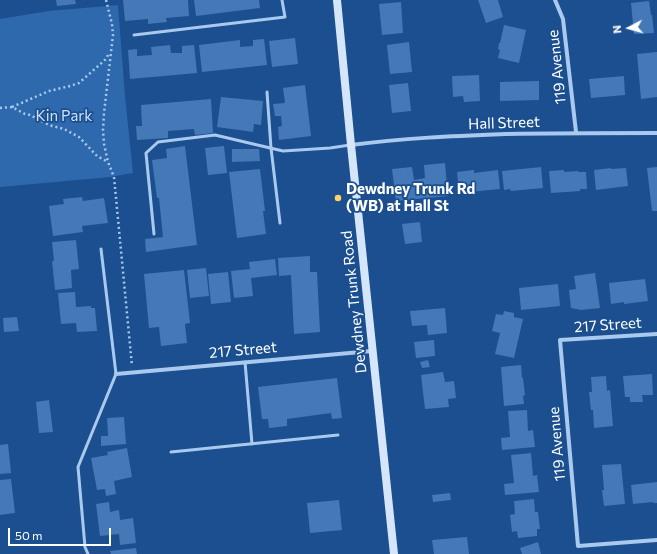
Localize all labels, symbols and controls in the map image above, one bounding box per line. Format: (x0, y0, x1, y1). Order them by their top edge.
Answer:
north arrow (609, 8, 649, 48)
text: N (610, 25, 623, 34)
street label: 119 Avenue (544, 29, 570, 105)
park label: Kin Park (36, 107, 92, 125)
street label: Hall Street (468, 113, 540, 133)
place label: Dewdney Trunk Rd (WB) at Hall St (346, 180, 475, 215)
marker: Dewdney Trunk Rd (WB) at Hall St (333, 193, 343, 203)
street label: Dewdney Trunk Road (338, 230, 370, 374)
street label: 217 Street (573, 314, 643, 336)
street label: 217 Street (208, 338, 278, 362)
street label: 119 Avenue (545, 406, 569, 482)
scale bar (10, 520, 113, 546)
text: 50 m (15, 528, 43, 542)

